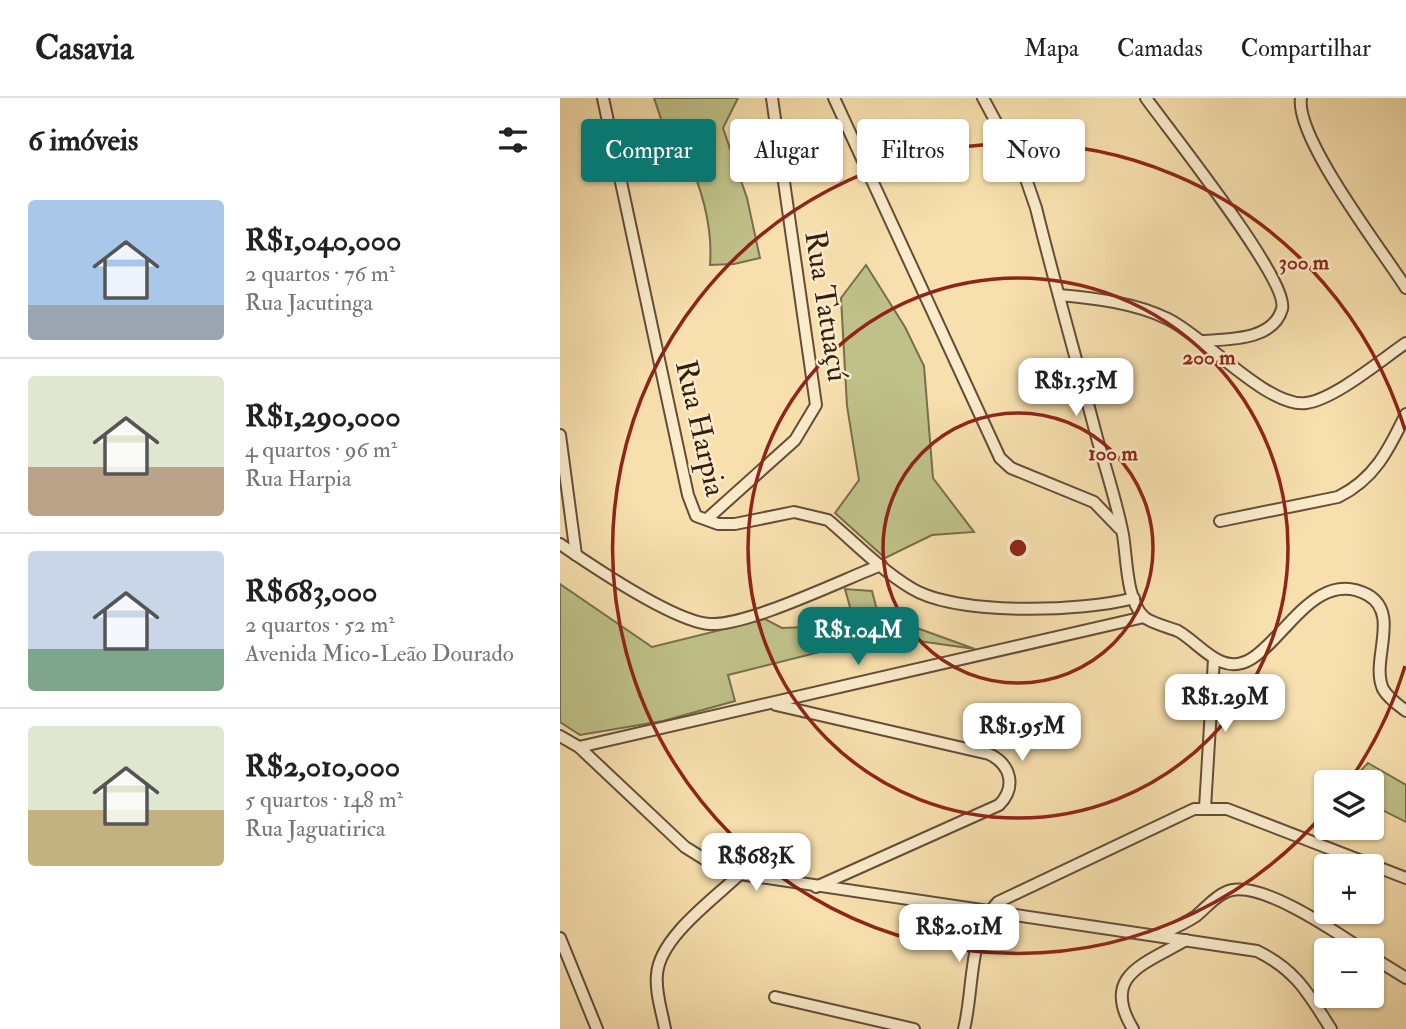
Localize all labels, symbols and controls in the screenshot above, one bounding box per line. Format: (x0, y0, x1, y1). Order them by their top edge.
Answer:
text: Casavia (35, 28, 134, 69)
text: Mapa (1024, 33, 1079, 64)
text: Camadas (1117, 33, 1203, 64)
text: Compartilhar (1241, 33, 1371, 64)
chip: Comprar (581, 119, 716, 182)
chip: Alugar (730, 119, 843, 182)
chip: Filtros (857, 119, 969, 182)
chip: Novo (983, 119, 1085, 182)
icon: filters (494, 121, 532, 159)
text: 6 imóveis (28, 122, 138, 159)
text: R$1,040,000 (245, 222, 401, 259)
icon: home (84, 228, 168, 312)
street label: Rua Tatuaçú (796, 228, 857, 384)
text: 300 m (1279, 249, 1330, 276)
text: 2 quartos · 76 m² (245, 259, 395, 288)
text: Rua Jacutinga (245, 288, 373, 317)
text: 200 m (1183, 344, 1236, 371)
street label: Rua Harpia (667, 356, 734, 501)
pin: R$1.35M (1011, 358, 1141, 418)
text: R$1.35M (1034, 366, 1118, 395)
text: R$1,290,000 (245, 398, 401, 435)
icon: home (84, 404, 168, 488)
text: 4 quartos · 96 m² (245, 435, 397, 464)
text: 100 m (1088, 440, 1139, 467)
text: Rua Harpia (245, 464, 351, 493)
centre of rings (1006, 536, 1030, 560)
text: R$683,000 (245, 573, 377, 610)
icon: home (84, 579, 168, 663)
pin: R$1.04M (793, 608, 923, 667)
text: 2 quartos · 52 m² (245, 610, 395, 639)
text: R$1.04M (814, 615, 902, 644)
text: Avenida Mico-Leão Dourado (245, 639, 514, 668)
pin: R$1.29M (1160, 674, 1290, 734)
text: R$1.29M (1181, 682, 1269, 711)
pin: R$1.95M (957, 704, 1087, 763)
text: R$1.95M (979, 711, 1065, 740)
text: R$2,010,000 (245, 748, 400, 785)
icon: home (84, 754, 168, 838)
map controls (1314, 770, 1384, 1008)
button: layers (1314, 770, 1384, 840)
text: 5 quartos · 148 m² (245, 785, 403, 814)
text: Rua Jaguatirica (245, 814, 385, 843)
pin: R$683K (699, 834, 813, 893)
text: R$683K (718, 841, 794, 870)
button: + (1314, 854, 1384, 924)
pin: R$2.01M (894, 904, 1024, 964)
text: R$2.01M (915, 912, 1003, 941)
button: − (1314, 938, 1384, 1008)

